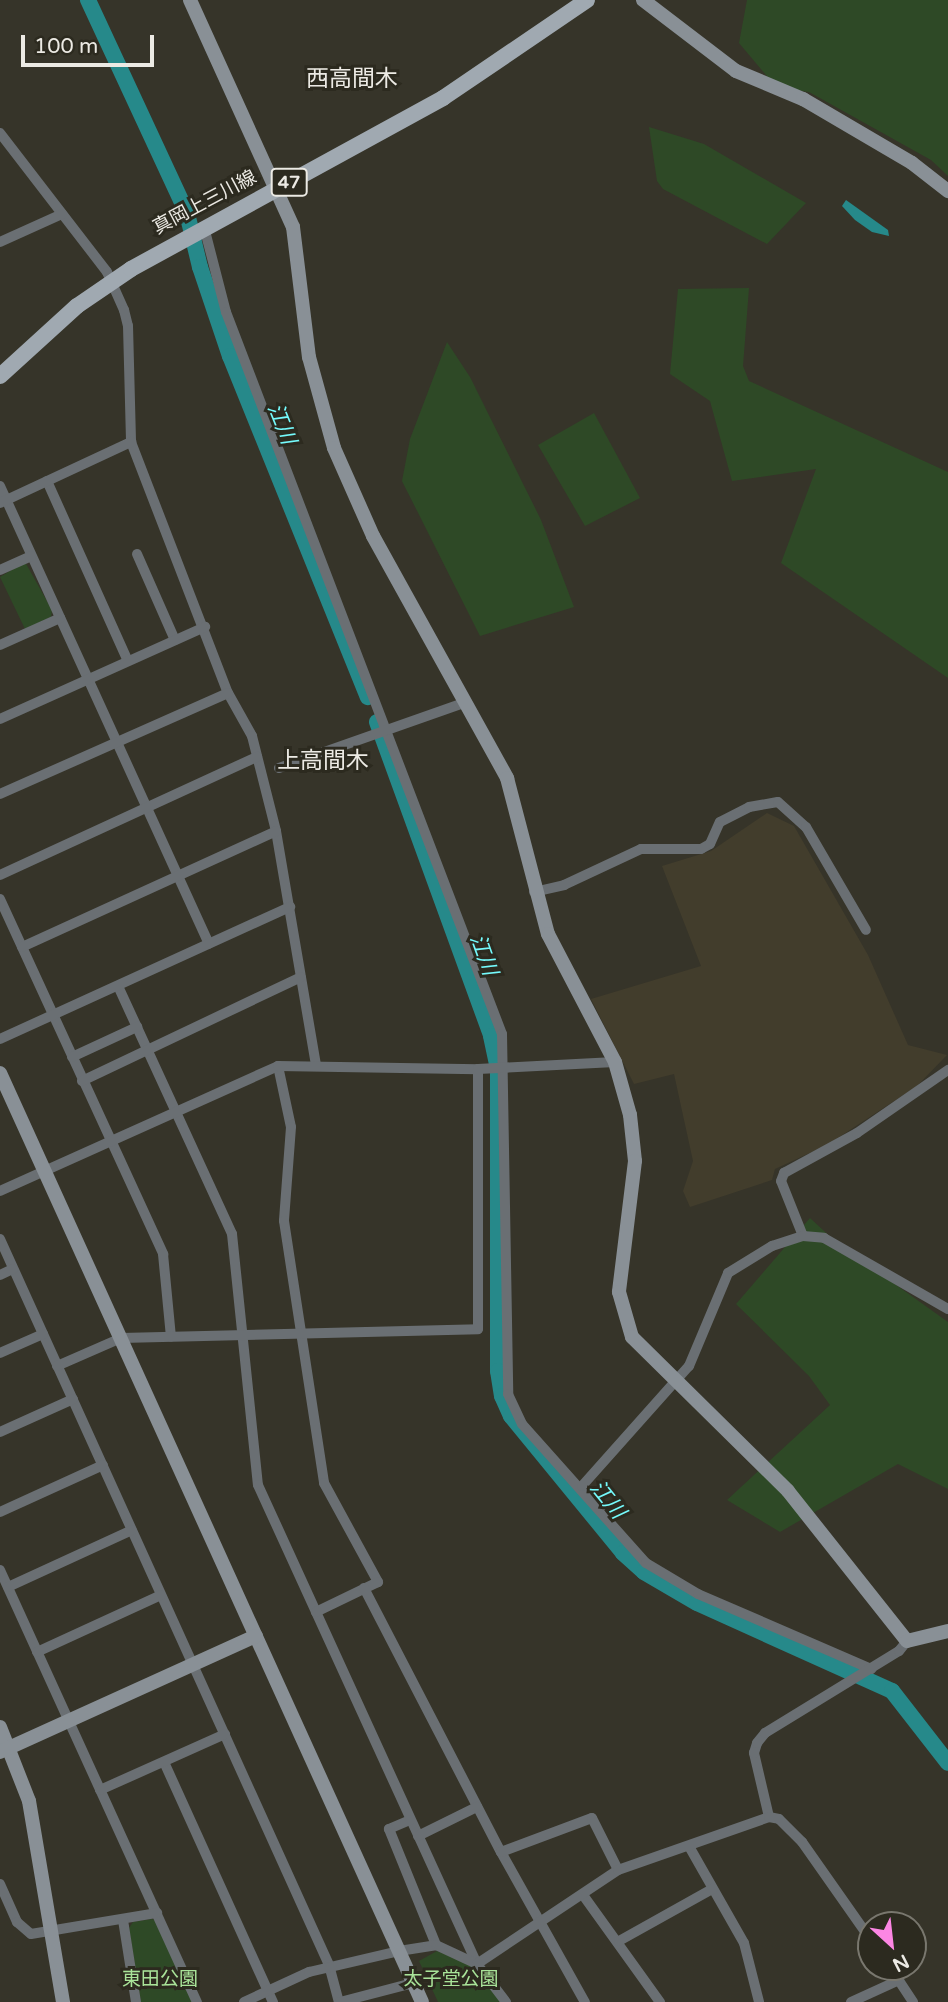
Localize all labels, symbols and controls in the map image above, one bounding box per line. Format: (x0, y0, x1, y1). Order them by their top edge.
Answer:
scale bar (24, 21, 158, 65)
text: 100 m (34, 34, 98, 59)
district label: 西高間木 (306, 65, 398, 93)
street label: 真岡上三川線 (149, 166, 261, 240)
road number: 47 (270, 168, 308, 196)
water label: 江川 (261, 400, 301, 448)
district label: 上高間木 (277, 747, 369, 775)
water label: 江川 (464, 931, 502, 979)
water label: 江川 (584, 1476, 630, 1524)
north arrow (857, 1911, 927, 1981)
text: N (889, 1950, 912, 1976)
park label: 東田公園 (122, 1969, 198, 1991)
park label: 太子堂公園 (404, 1969, 498, 1991)

